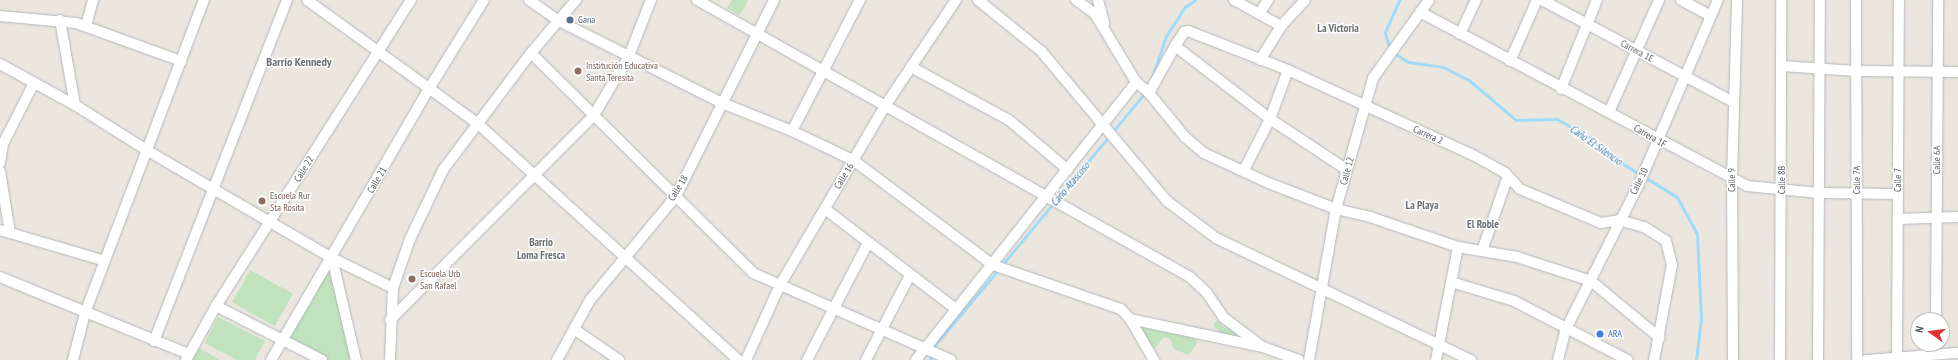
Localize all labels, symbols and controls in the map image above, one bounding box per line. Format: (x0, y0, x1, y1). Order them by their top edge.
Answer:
place label: Gana (578, 14, 595, 26)
marker: Gana (565, 15, 575, 25)
district label: La Victoria (1317, 21, 1359, 35)
street label: Carrera 1E (1618, 37, 1656, 65)
district label: Barrio Kennedy (266, 55, 332, 69)
place label: Institución Educativa Santa Teresita (586, 59, 658, 82)
marker: Institución Educativa Santa Teresita (573, 66, 583, 76)
water label: Caño El Silencio (1567, 122, 1625, 168)
street label: Carrera 1F (1632, 122, 1668, 150)
street label: Carrera 2 (1411, 123, 1445, 147)
street label: Calle 6A (1931, 146, 1943, 174)
street label: Calle 22 (292, 154, 316, 184)
street label: Calle 12 (1338, 156, 1356, 186)
water label: Caño Atascoso (1047, 159, 1093, 209)
street label: Calle 16 (832, 161, 856, 191)
street label: Calle 21 (365, 165, 389, 195)
street label: Calle 10 (1627, 166, 1651, 196)
street label: Calle 8B (1776, 166, 1788, 194)
street label: Calle 7A (1851, 166, 1863, 194)
street label: Calle 9 (1726, 168, 1738, 192)
street label: Calle 7 (1892, 168, 1904, 192)
street label: Calle 18 (666, 173, 690, 203)
place label: Escuela Rur Sta Rosita (270, 189, 310, 212)
marker: Escuela Rur Sta Rosita (257, 196, 267, 206)
district label: La Playa (1406, 198, 1438, 212)
district label: El Roble (1467, 217, 1499, 231)
district label: Barrio Loma Fresca (517, 236, 565, 262)
place label: Escuela Urb San Rafael (420, 267, 460, 290)
marker: Escuela Urb San Rafael (407, 274, 417, 284)
north arrow (1910, 312, 1950, 352)
text: N (1912, 325, 1927, 334)
place label: ARA (1608, 328, 1622, 340)
marker: ARA (1595, 329, 1605, 339)

